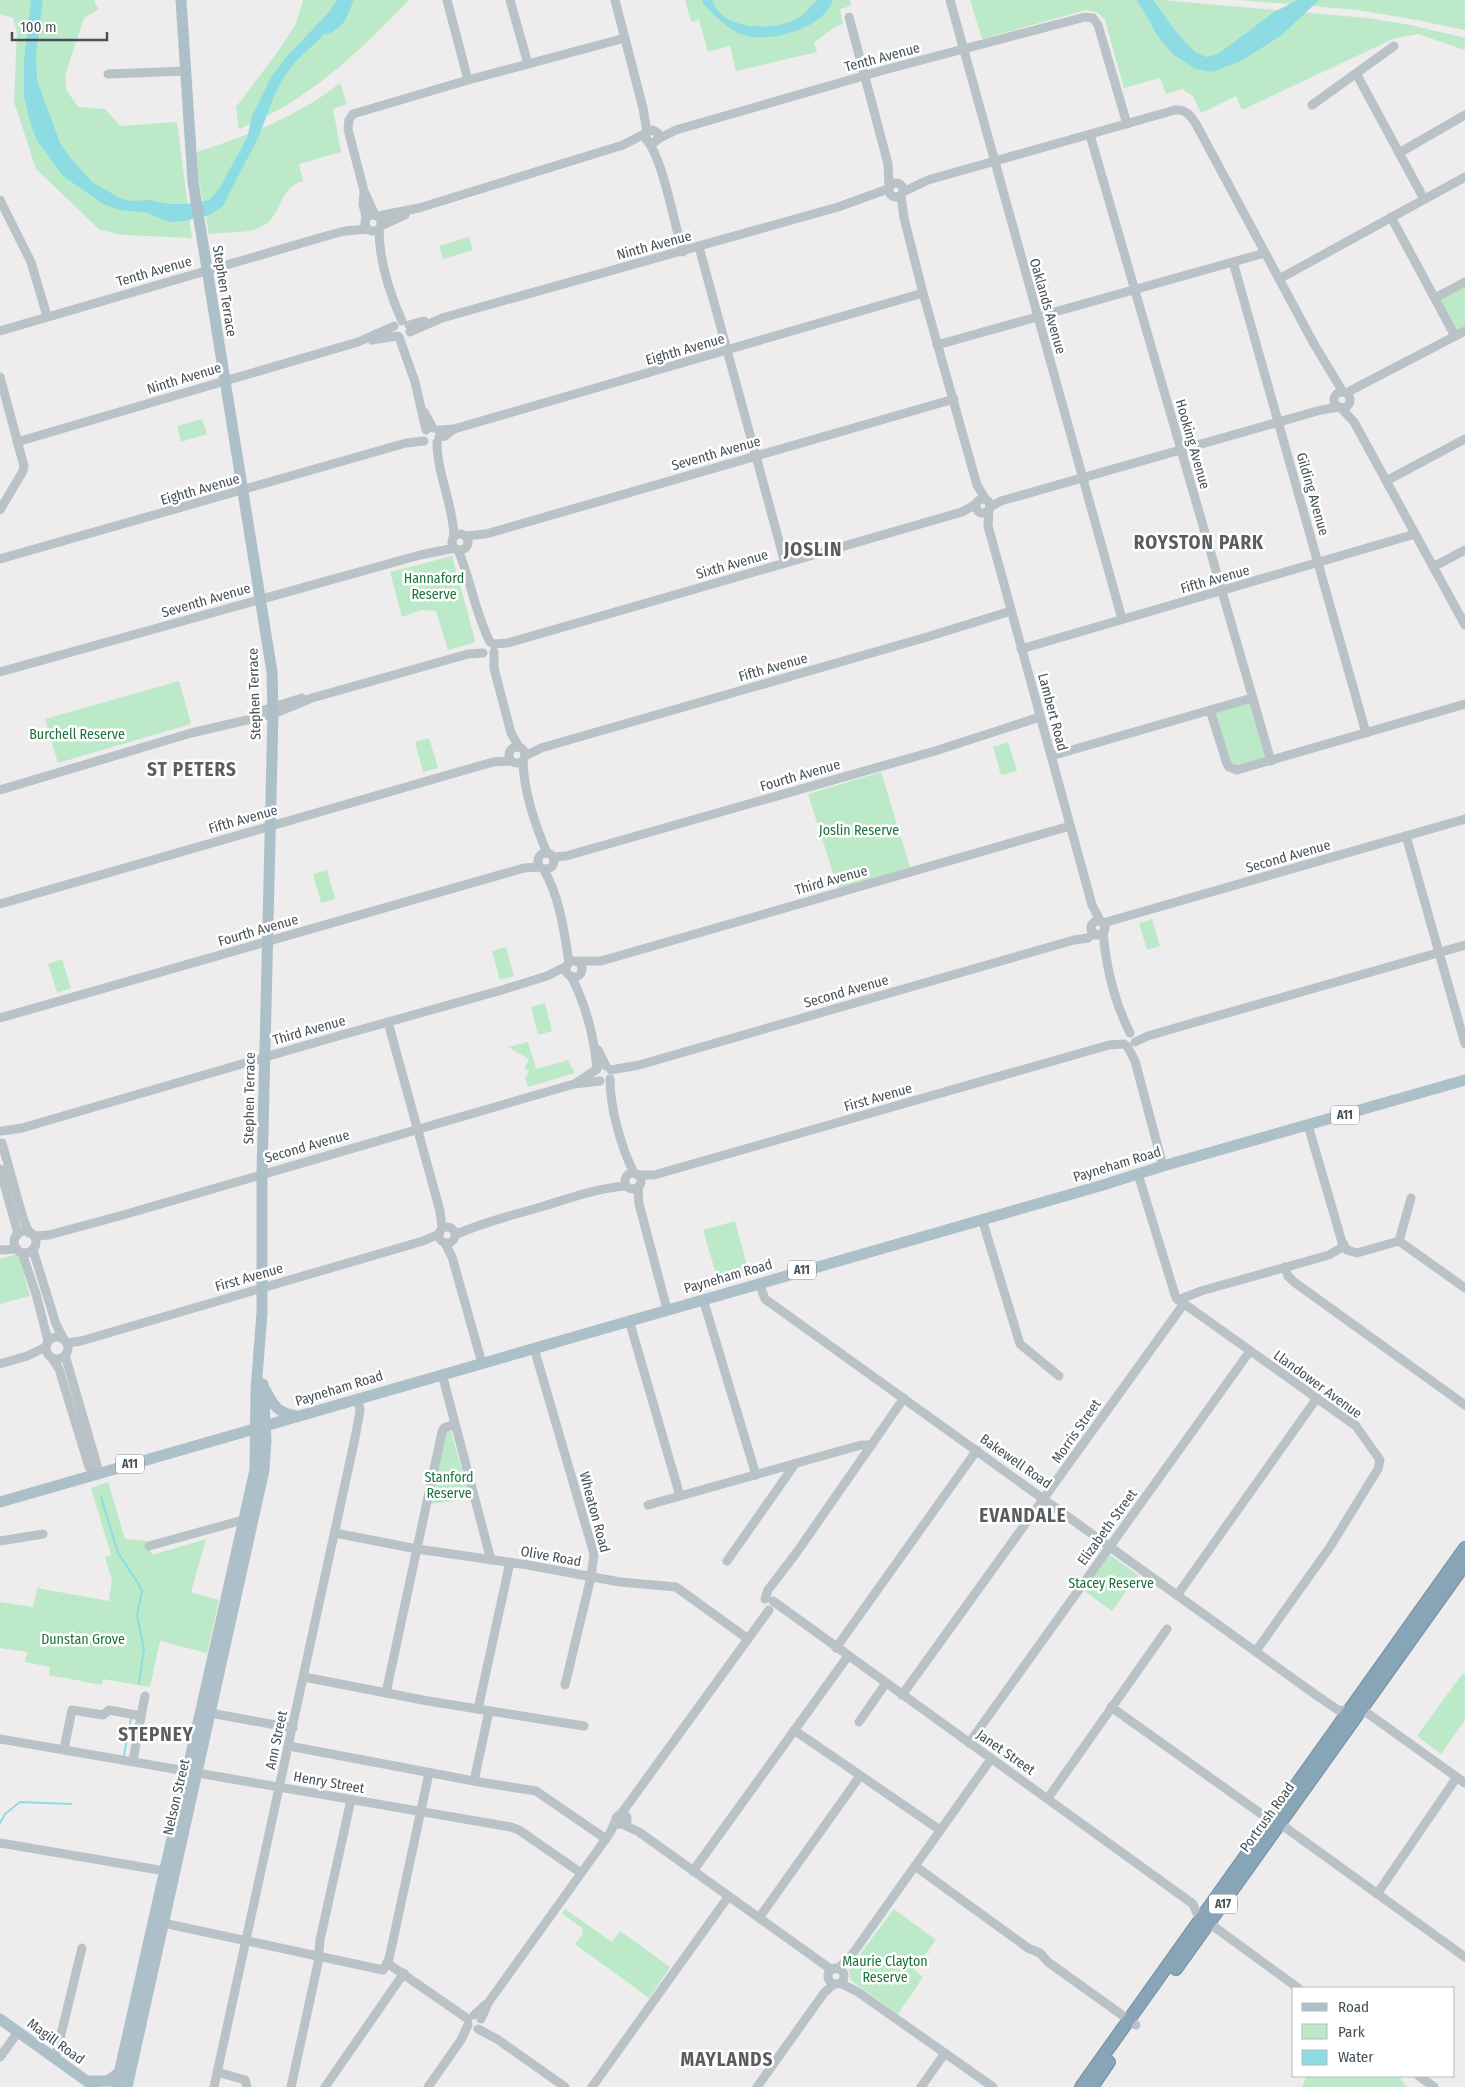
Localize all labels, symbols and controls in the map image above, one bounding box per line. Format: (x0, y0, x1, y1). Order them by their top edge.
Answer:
scale bar (12, 10, 108, 42)
text: 100 m (20, 18, 57, 36)
street label: Tenth Avenue (843, 39, 922, 76)
street label: Ninth Avenue (615, 227, 693, 264)
street label: Stephen Terrace (209, 244, 240, 338)
street label: Tenth Avenue (115, 253, 194, 290)
street label: Oaklands Avenue (1026, 256, 1069, 356)
street label: Eighth Avenue (644, 330, 727, 369)
street label: Ninth Avenue (145, 359, 223, 398)
street label: Hooking Avenue (1172, 397, 1213, 491)
street label: Seventh Avenue (670, 433, 763, 474)
street label: Gilding Avenue (1293, 451, 1332, 538)
street label: Eighth Avenue (159, 470, 242, 509)
district label: ROYSTON PARK (1134, 531, 1264, 554)
district label: JOSLIN (783, 538, 842, 561)
street label: Sixth Avenue (694, 546, 770, 583)
street label: Fifth Avenue (1179, 562, 1252, 597)
park label: Hannaford Reserve (404, 570, 464, 603)
street label: Seventh Avenue (160, 580, 253, 621)
street label: Stephen Terrace (244, 648, 265, 740)
street label: Fifth Avenue (737, 650, 810, 685)
street label: Lambert Road (1034, 671, 1071, 753)
park label: Burchell Reserve (29, 726, 125, 743)
street label: Fourth Avenue (758, 756, 842, 795)
district label: ST PETERS (147, 758, 237, 781)
street label: Fifth Avenue (207, 802, 280, 837)
park label: Joslin Reserve (819, 822, 899, 839)
street label: Second Avenue (1244, 836, 1332, 877)
street label: Third Avenue (793, 862, 869, 899)
street label: Fourth Avenue (216, 911, 300, 950)
street label: Second Avenue (802, 971, 890, 1012)
street label: Third Avenue (271, 1012, 347, 1049)
street label: Stephen Terrace (240, 1052, 259, 1144)
street label: First Avenue (842, 1080, 914, 1115)
road number: A11 (1331, 1106, 1359, 1124)
street label: Second Avenue (263, 1126, 351, 1167)
street label: Payneham Road (1071, 1143, 1163, 1186)
street label: Payneham Road (682, 1256, 774, 1297)
street label: First Avenue (213, 1260, 285, 1295)
road number: A11 (788, 1260, 816, 1280)
street label: Llandower Avenue (1270, 1347, 1365, 1422)
street label: Payneham Road (293, 1367, 385, 1410)
street label: Morris Street (1048, 1396, 1105, 1467)
street label: Bakewell Road (977, 1430, 1055, 1492)
road number: A11 (116, 1455, 144, 1474)
park label: Stanford Reserve (424, 1469, 474, 1502)
street label: Wheaton Road (576, 1470, 613, 1554)
street label: Elizabeth Street (1074, 1486, 1141, 1569)
district label: EVANDALE (979, 1504, 1067, 1527)
street label: Olive Road (519, 1543, 583, 1570)
park label: Stacey Reserve (1068, 1575, 1154, 1592)
park label: Dunstan Grove (41, 1631, 125, 1648)
street label: Ann Street (262, 1709, 291, 1771)
district label: STEPNEY (118, 1723, 194, 1746)
street label: Janet Street (973, 1726, 1038, 1779)
street label: Nelson Street (159, 1757, 194, 1837)
street label: Henry Street (292, 1768, 366, 1797)
street label: Portrush Road (1237, 1779, 1298, 1855)
road number: A17 (1209, 1895, 1237, 1914)
park label: Maurie Clayton Reserve (842, 1953, 928, 1986)
legend (1292, 1987, 1455, 2077)
text: Road (1338, 1998, 1369, 2016)
street label: Magill Road (24, 2015, 88, 2068)
text: Park (1338, 2023, 1365, 2041)
district label: MAYLANDS (681, 2048, 773, 2071)
text: Water (1338, 2048, 1374, 2066)

